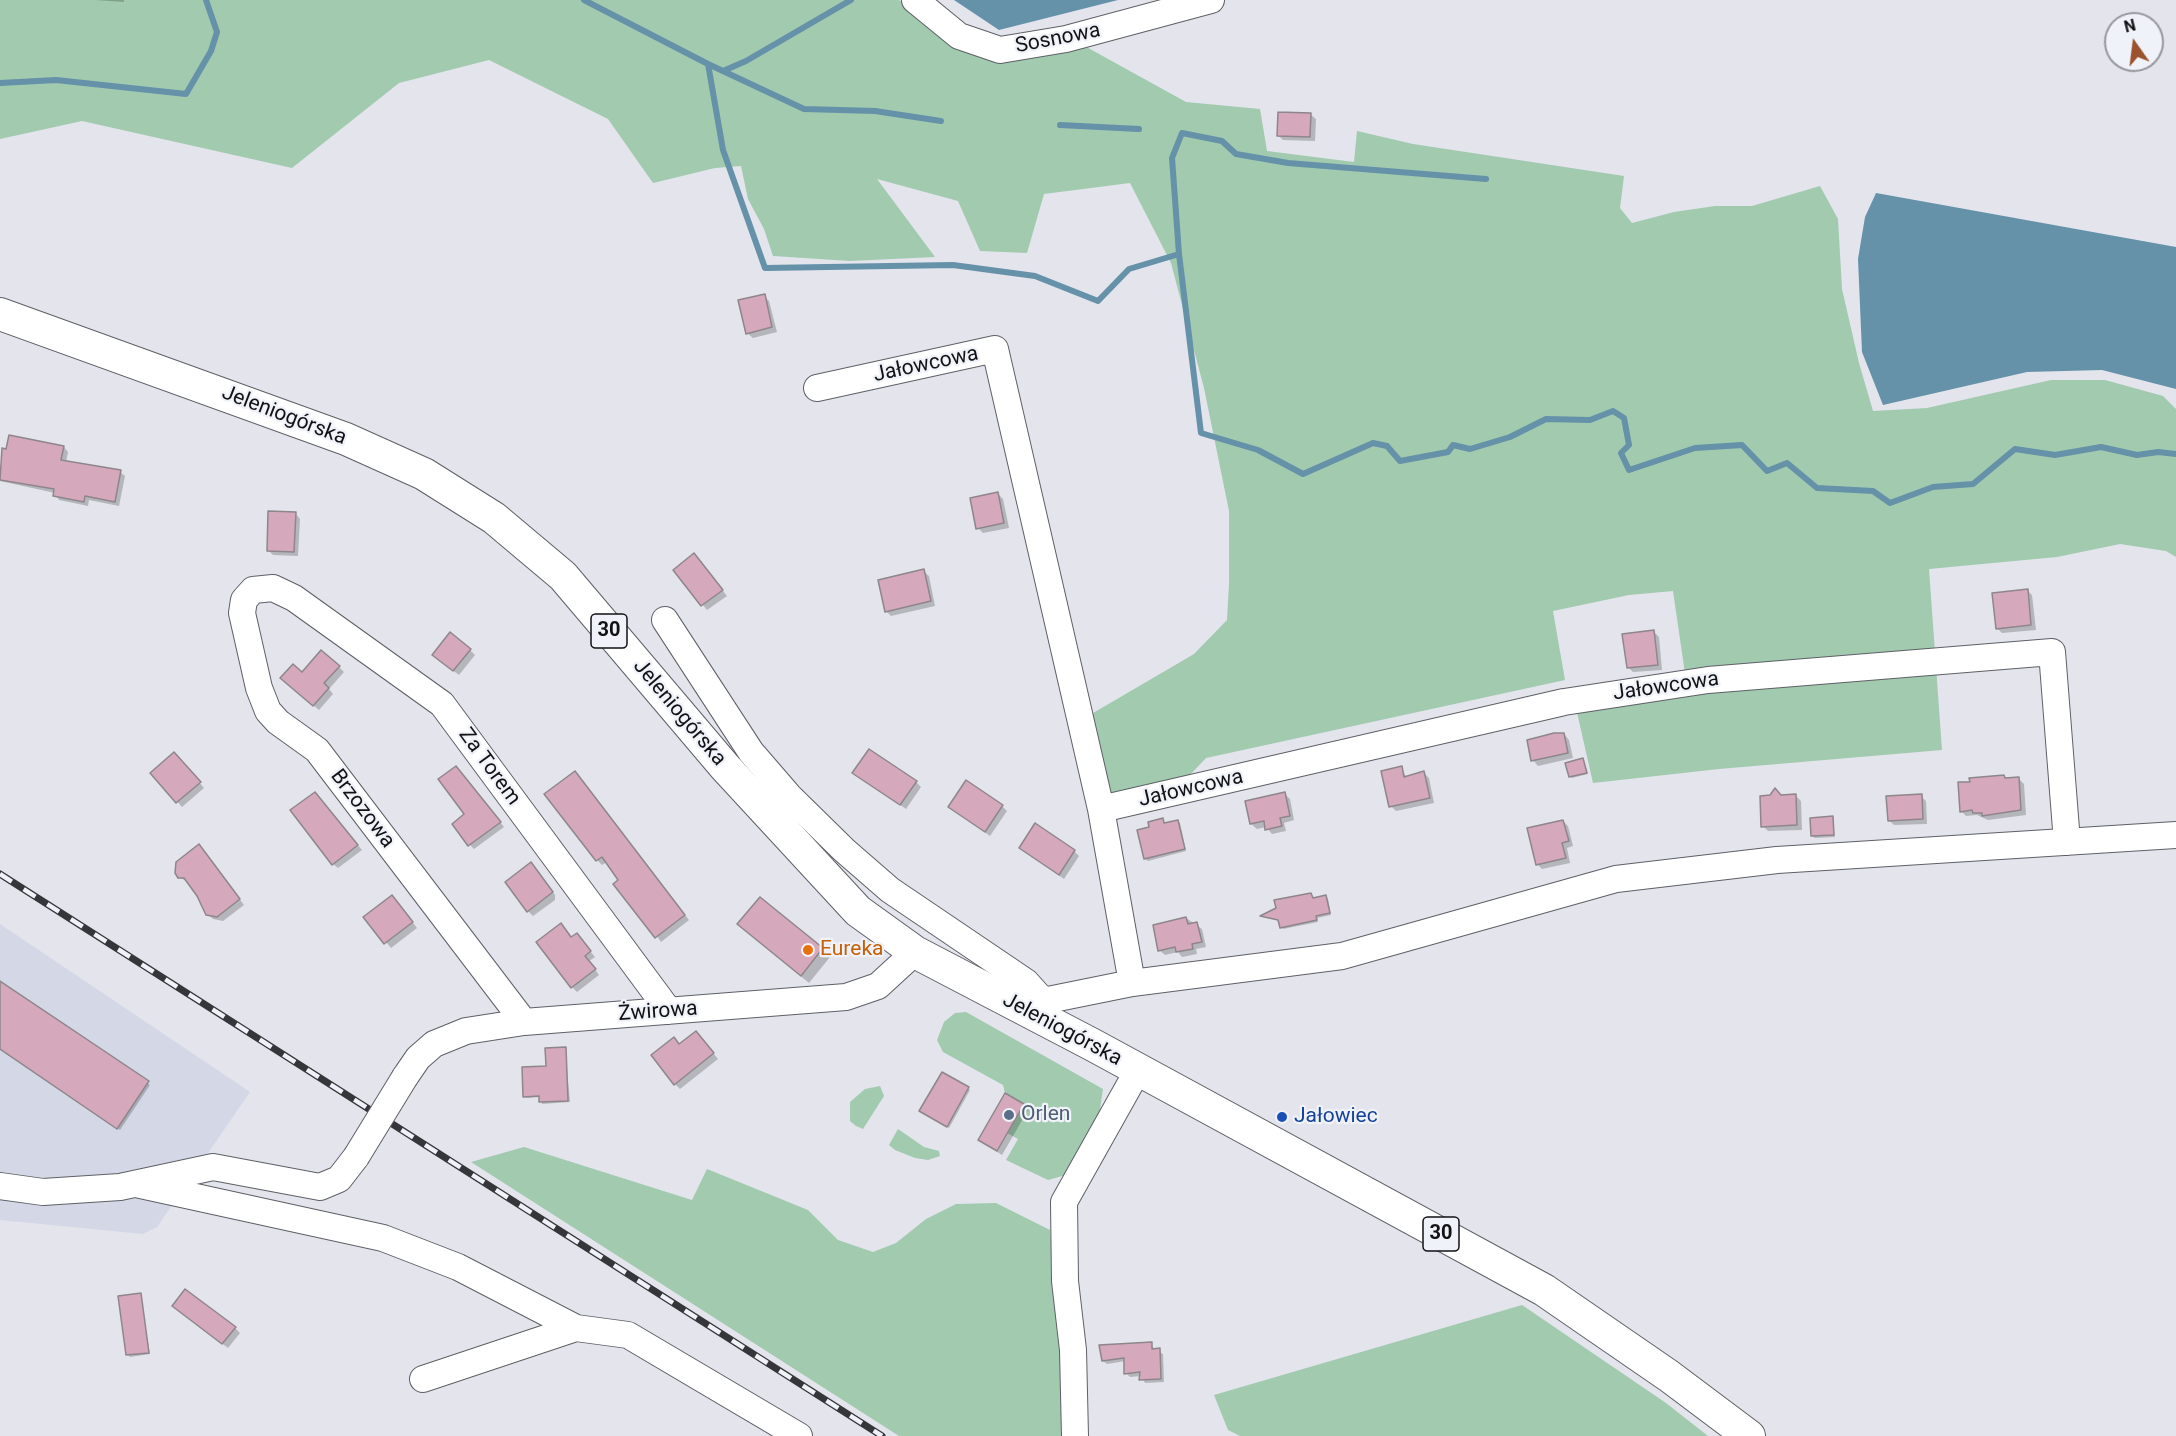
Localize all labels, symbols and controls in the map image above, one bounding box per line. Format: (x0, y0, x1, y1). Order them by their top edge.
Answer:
north arrow (2104, 12, 2164, 72)
text: N (2122, 15, 2138, 37)
street label: Sosnowa (1013, 18, 1103, 60)
street label: Jałowcowa (871, 342, 981, 388)
street label: Jeleniogórska (218, 381, 350, 451)
road number: 30 (591, 614, 627, 648)
street label: Jeleniogórska (627, 655, 731, 771)
street label: Jałowcowa (1611, 667, 1721, 707)
street label: Za Torem (453, 724, 525, 810)
street label: Brzozowa (324, 765, 400, 853)
street label: Jałowcowa (1136, 765, 1246, 813)
place label: Eureka (820, 937, 883, 963)
marker: Eureka (801, 943, 815, 957)
street label: Jeleniogórska (998, 988, 1126, 1072)
street label: Żwirowa (618, 997, 698, 1027)
place label: Orlen (1021, 1102, 1070, 1128)
place label: Jałowiec (1294, 1104, 1378, 1130)
marker: Orlen (1002, 1108, 1016, 1122)
marker: Jałowiec (1275, 1110, 1289, 1124)
road number: 30 (1423, 1217, 1459, 1251)

